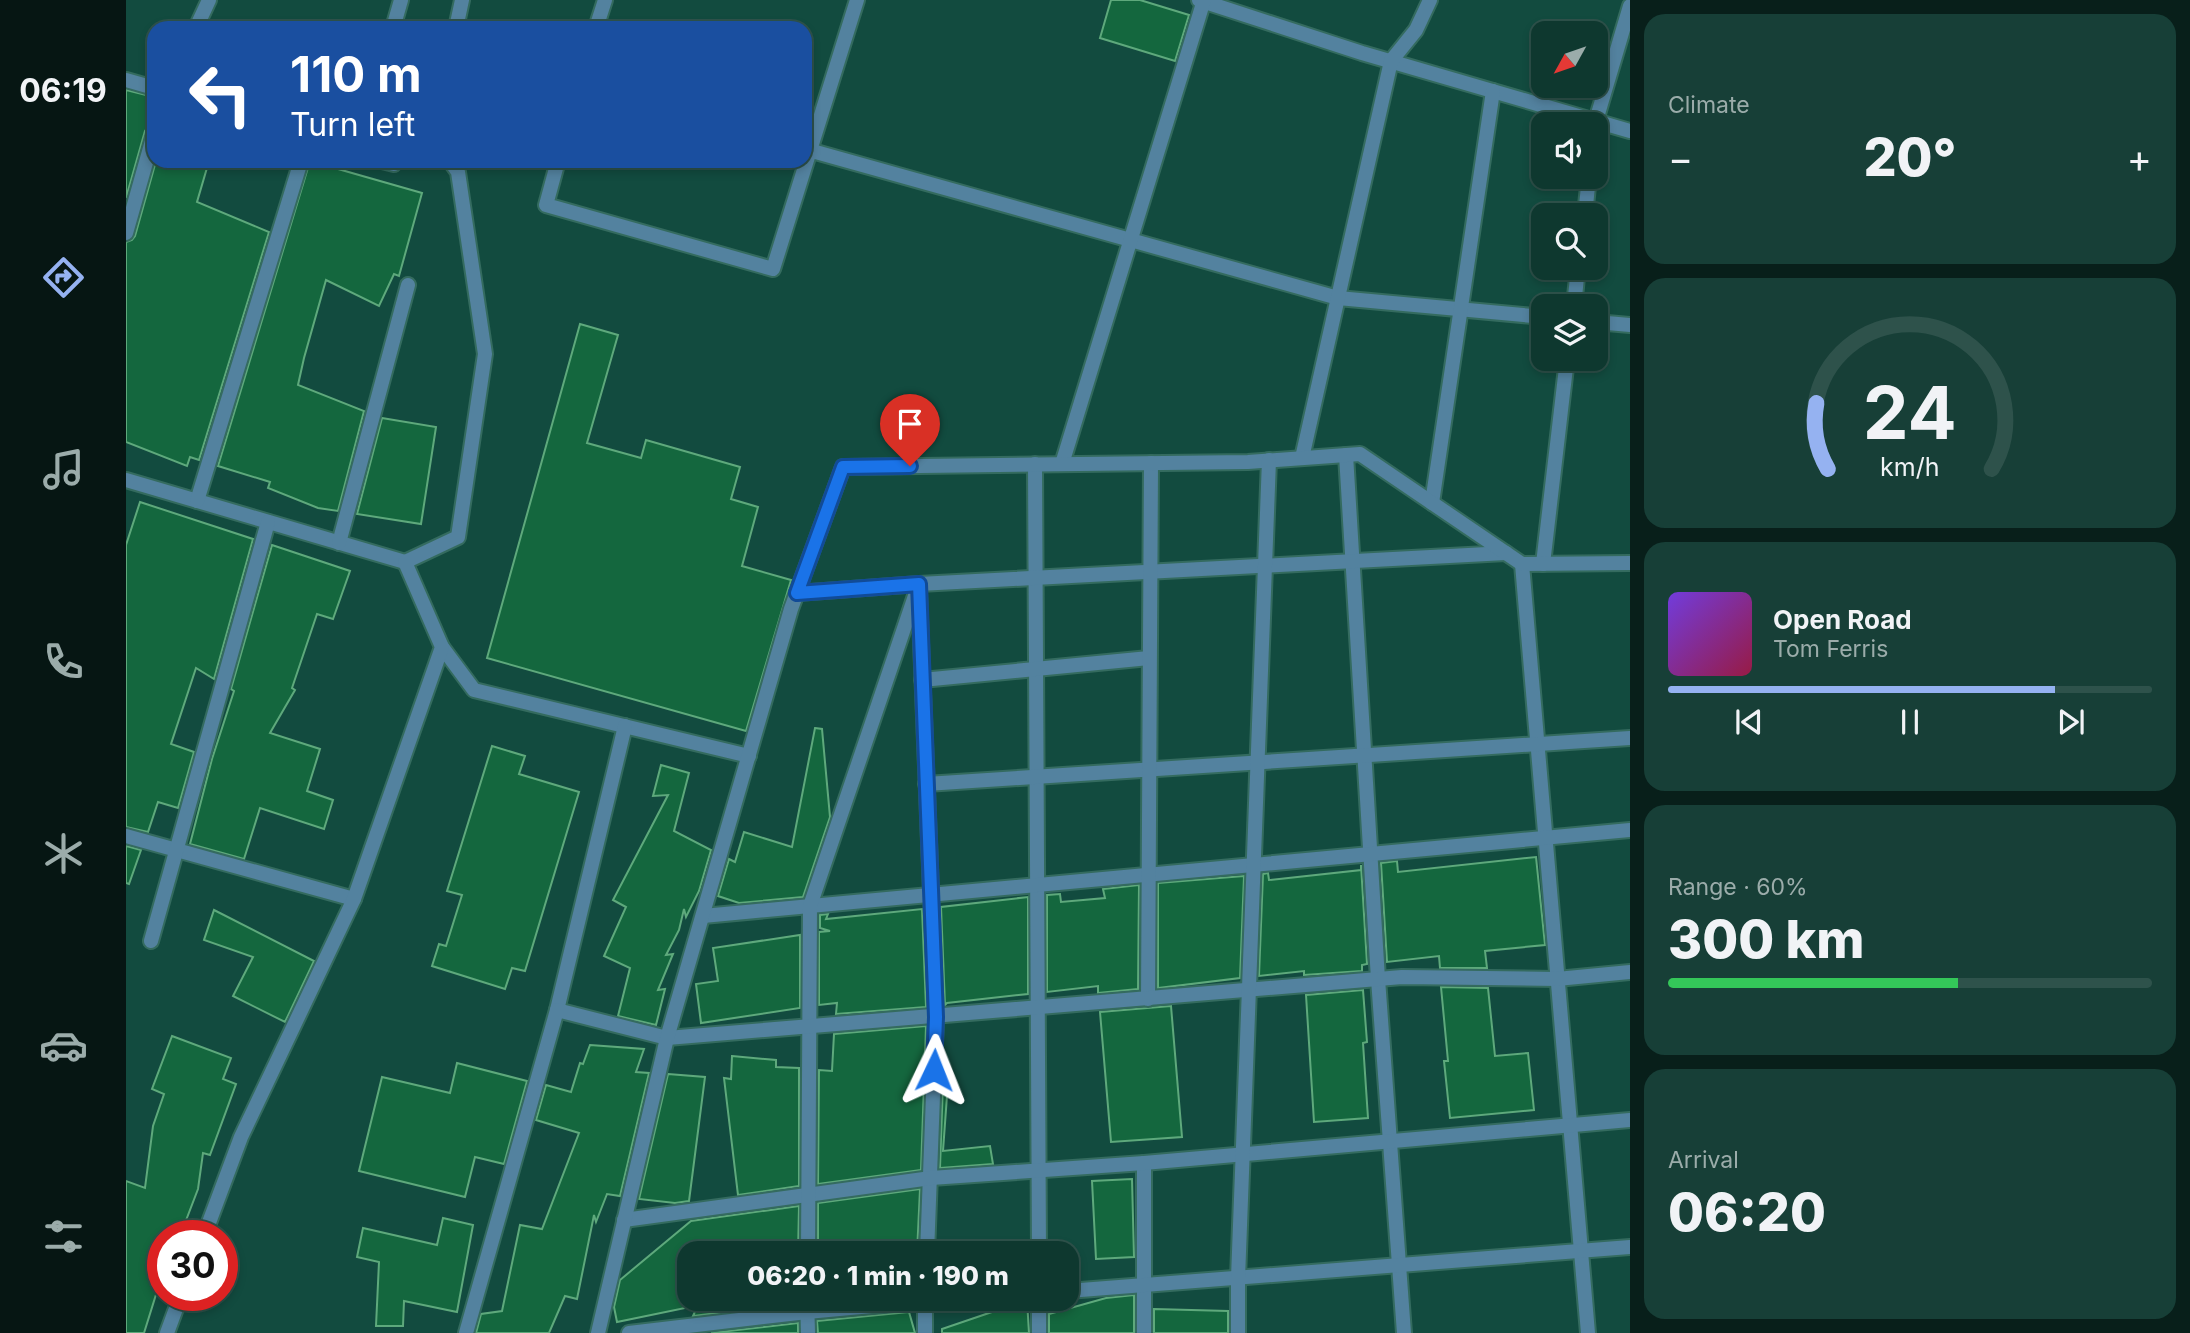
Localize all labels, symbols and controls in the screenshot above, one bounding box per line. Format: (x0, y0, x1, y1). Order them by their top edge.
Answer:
north arrow (1531, 21, 1608, 98)
map controls (1531, 21, 1608, 371)
text: 110 m (290, 45, 422, 104)
icon: left (175, 49, 266, 140)
text: 06:19 (19, 71, 107, 110)
text: Climate (1668, 91, 1750, 119)
text: Turn left (290, 105, 415, 144)
button: sound (1531, 112, 1608, 189)
text: 20° (1863, 126, 1957, 189)
text: − (1668, 135, 1693, 181)
text: + (2127, 135, 2152, 181)
button: search (1531, 203, 1608, 280)
icon: directions (39, 253, 88, 302)
button: layers (1531, 294, 1608, 371)
text: 24 (1863, 368, 1957, 457)
pin (880, 394, 940, 466)
icon: arrive (891, 405, 929, 443)
icon: music (39, 445, 88, 494)
text: km/h (1880, 451, 1940, 481)
text: Open Road (1773, 604, 1912, 635)
text: Tom Ferris (1773, 635, 1888, 663)
icon: phone (39, 637, 88, 686)
icon: previous (1730, 703, 1768, 741)
icon: pause (1891, 703, 1929, 741)
icon: next (2052, 703, 2090, 741)
icon: climate (39, 829, 88, 878)
text: Range · 60% (1668, 873, 1808, 901)
text: 300 km (1668, 908, 1865, 971)
icon: car (39, 1021, 88, 1070)
position arrow (897, 1033, 971, 1107)
text: Arrival (1668, 1146, 1739, 1174)
text: 06:20 (1668, 1181, 1826, 1244)
icon: filters (39, 1212, 88, 1261)
speed limit sign: 30 (147, 1220, 238, 1311)
text: 06:20 · 1 min · 190 m (747, 1260, 1009, 1291)

